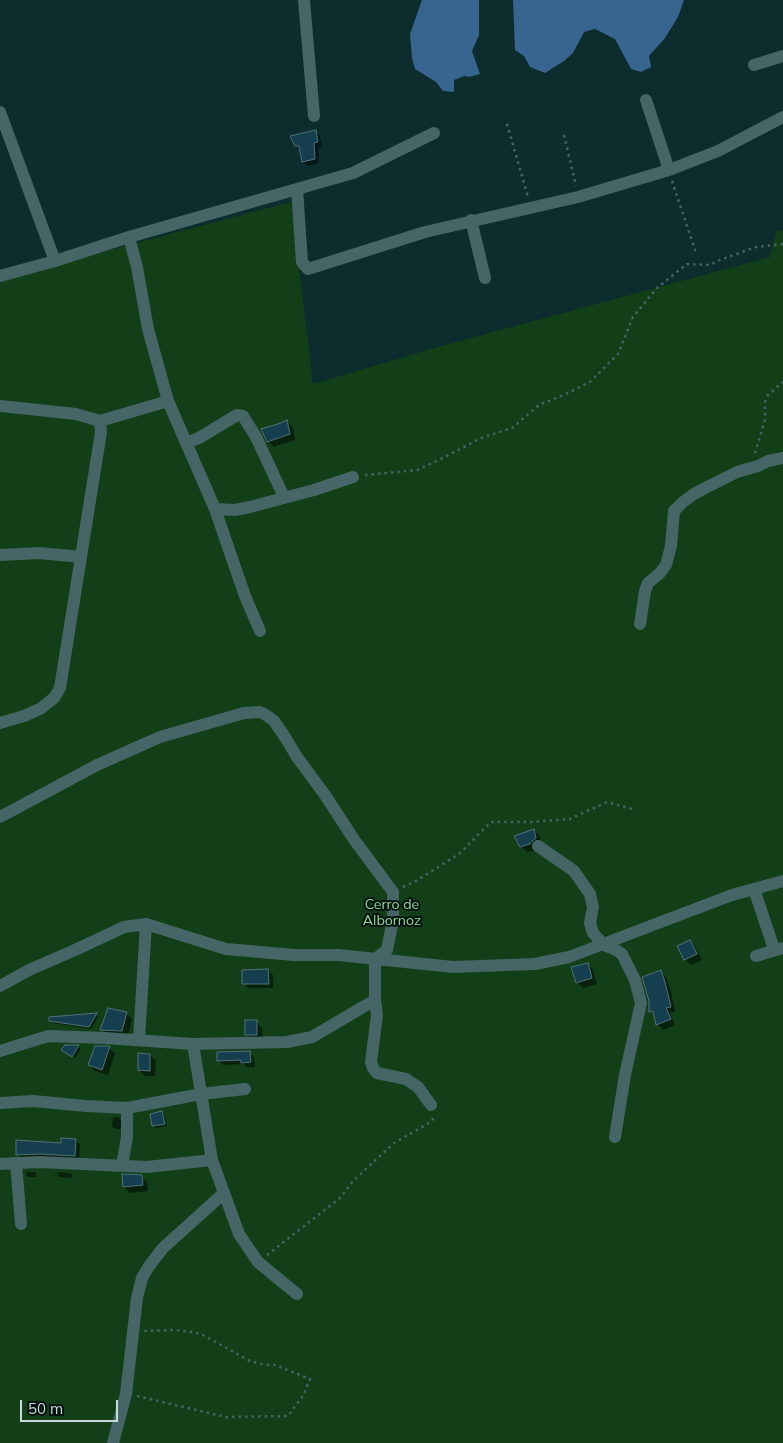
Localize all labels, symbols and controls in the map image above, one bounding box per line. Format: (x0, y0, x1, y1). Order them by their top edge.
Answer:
park label: Cerro de Albornoz (363, 897, 421, 930)
scale bar (22, 1390, 120, 1422)
text: 50 m (28, 1399, 63, 1418)

